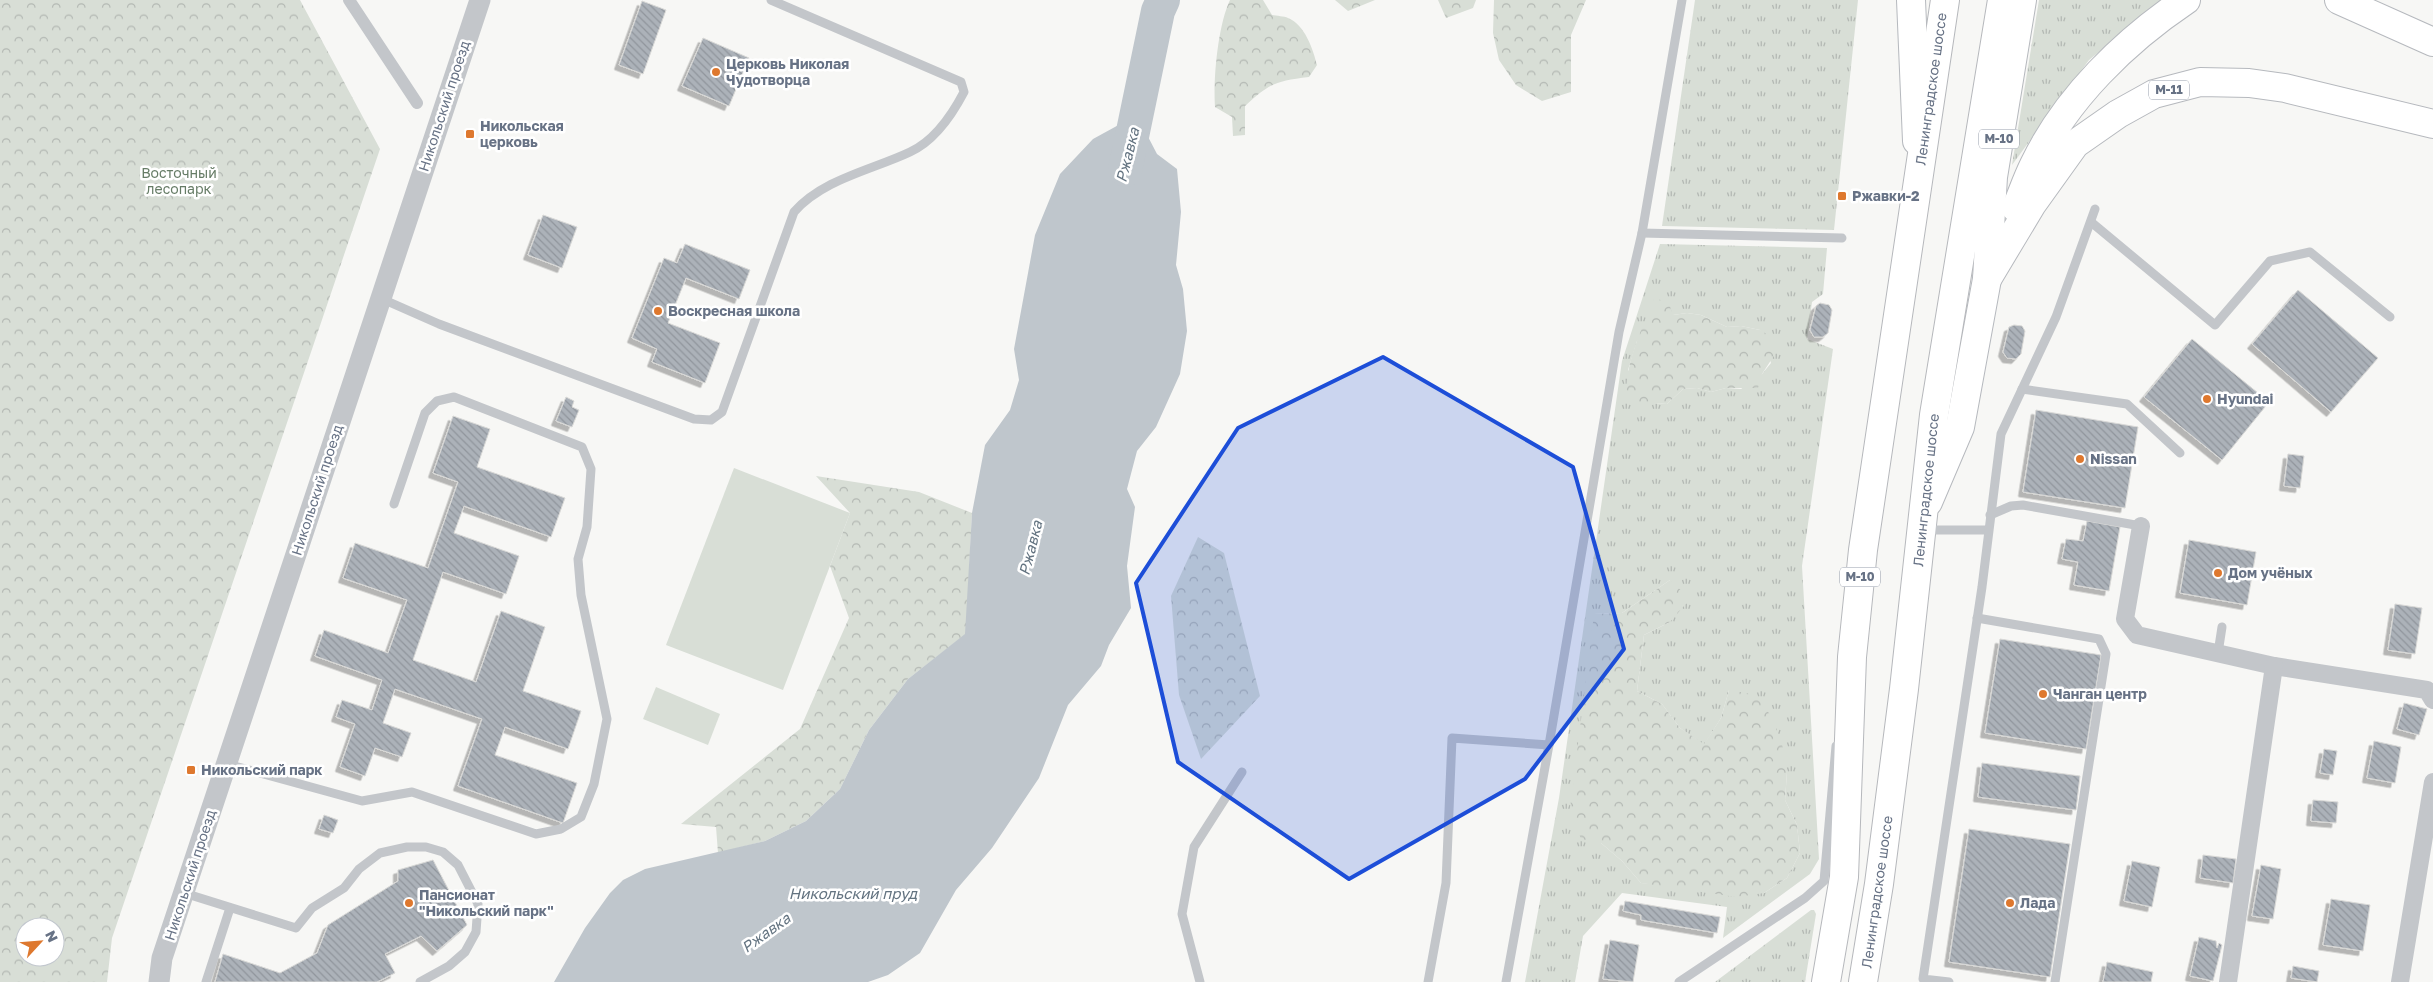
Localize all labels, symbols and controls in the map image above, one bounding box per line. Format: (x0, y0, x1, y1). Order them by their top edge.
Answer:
street label: Ленинградское шоссе (1911, 12, 1950, 166)
street label: Никольский проезд (414, 38, 473, 173)
place label: Церковь Николая Чудотворца (726, 55, 849, 88)
marker: Церковь Николая Чудотворца (710, 66, 722, 78)
road number: М-11 (2149, 80, 2189, 100)
place label: Никольская церковь (480, 117, 564, 150)
water label: Ржавка (1112, 125, 1143, 184)
marker: Никольская церковь (464, 128, 476, 140)
road number: М-10 (1979, 130, 2019, 148)
park label: Восточный лесопарк (141, 164, 217, 197)
place label: Ржавки-2 (1852, 187, 1920, 204)
marker: Ржавки-2 (1836, 190, 1848, 202)
place label: Воскресная школа (668, 302, 800, 319)
marker: Воскресная школа (652, 305, 664, 317)
place label: Hyundai (2217, 390, 2274, 407)
marker: Hyundai (2201, 393, 2213, 405)
street label: Ленинградское шоссе (1909, 413, 1942, 567)
street label: Никольский проезд (287, 422, 346, 557)
place label: Nissan (2090, 450, 2137, 467)
marker: Nissan (2074, 453, 2086, 465)
water label: Ржавка (1015, 518, 1046, 577)
place label: Дом учёных (2228, 564, 2313, 581)
marker: Дом учёных (2212, 567, 2224, 579)
road number: М-10 (1840, 568, 1880, 586)
place label: Чанган центр (2053, 685, 2147, 702)
marker: Чанган центр (2037, 688, 2049, 700)
place label: Никольский парк (201, 761, 322, 778)
marker: Никольский парк (185, 764, 197, 776)
street label: Никольский проезд (160, 807, 219, 942)
street label: Ленинградское шоссе (1857, 815, 1896, 969)
water label: Никольский пруд (789, 884, 918, 903)
place label: Пансионат "Никольский парк" (419, 886, 554, 919)
place label: Лада (2020, 894, 2055, 911)
marker: Пансионат "Никольский парк" (403, 897, 415, 909)
marker: Лада (2004, 897, 2016, 909)
water label: Ржавка (738, 908, 794, 956)
north arrow (15, 917, 65, 967)
text: N (42, 928, 62, 945)

